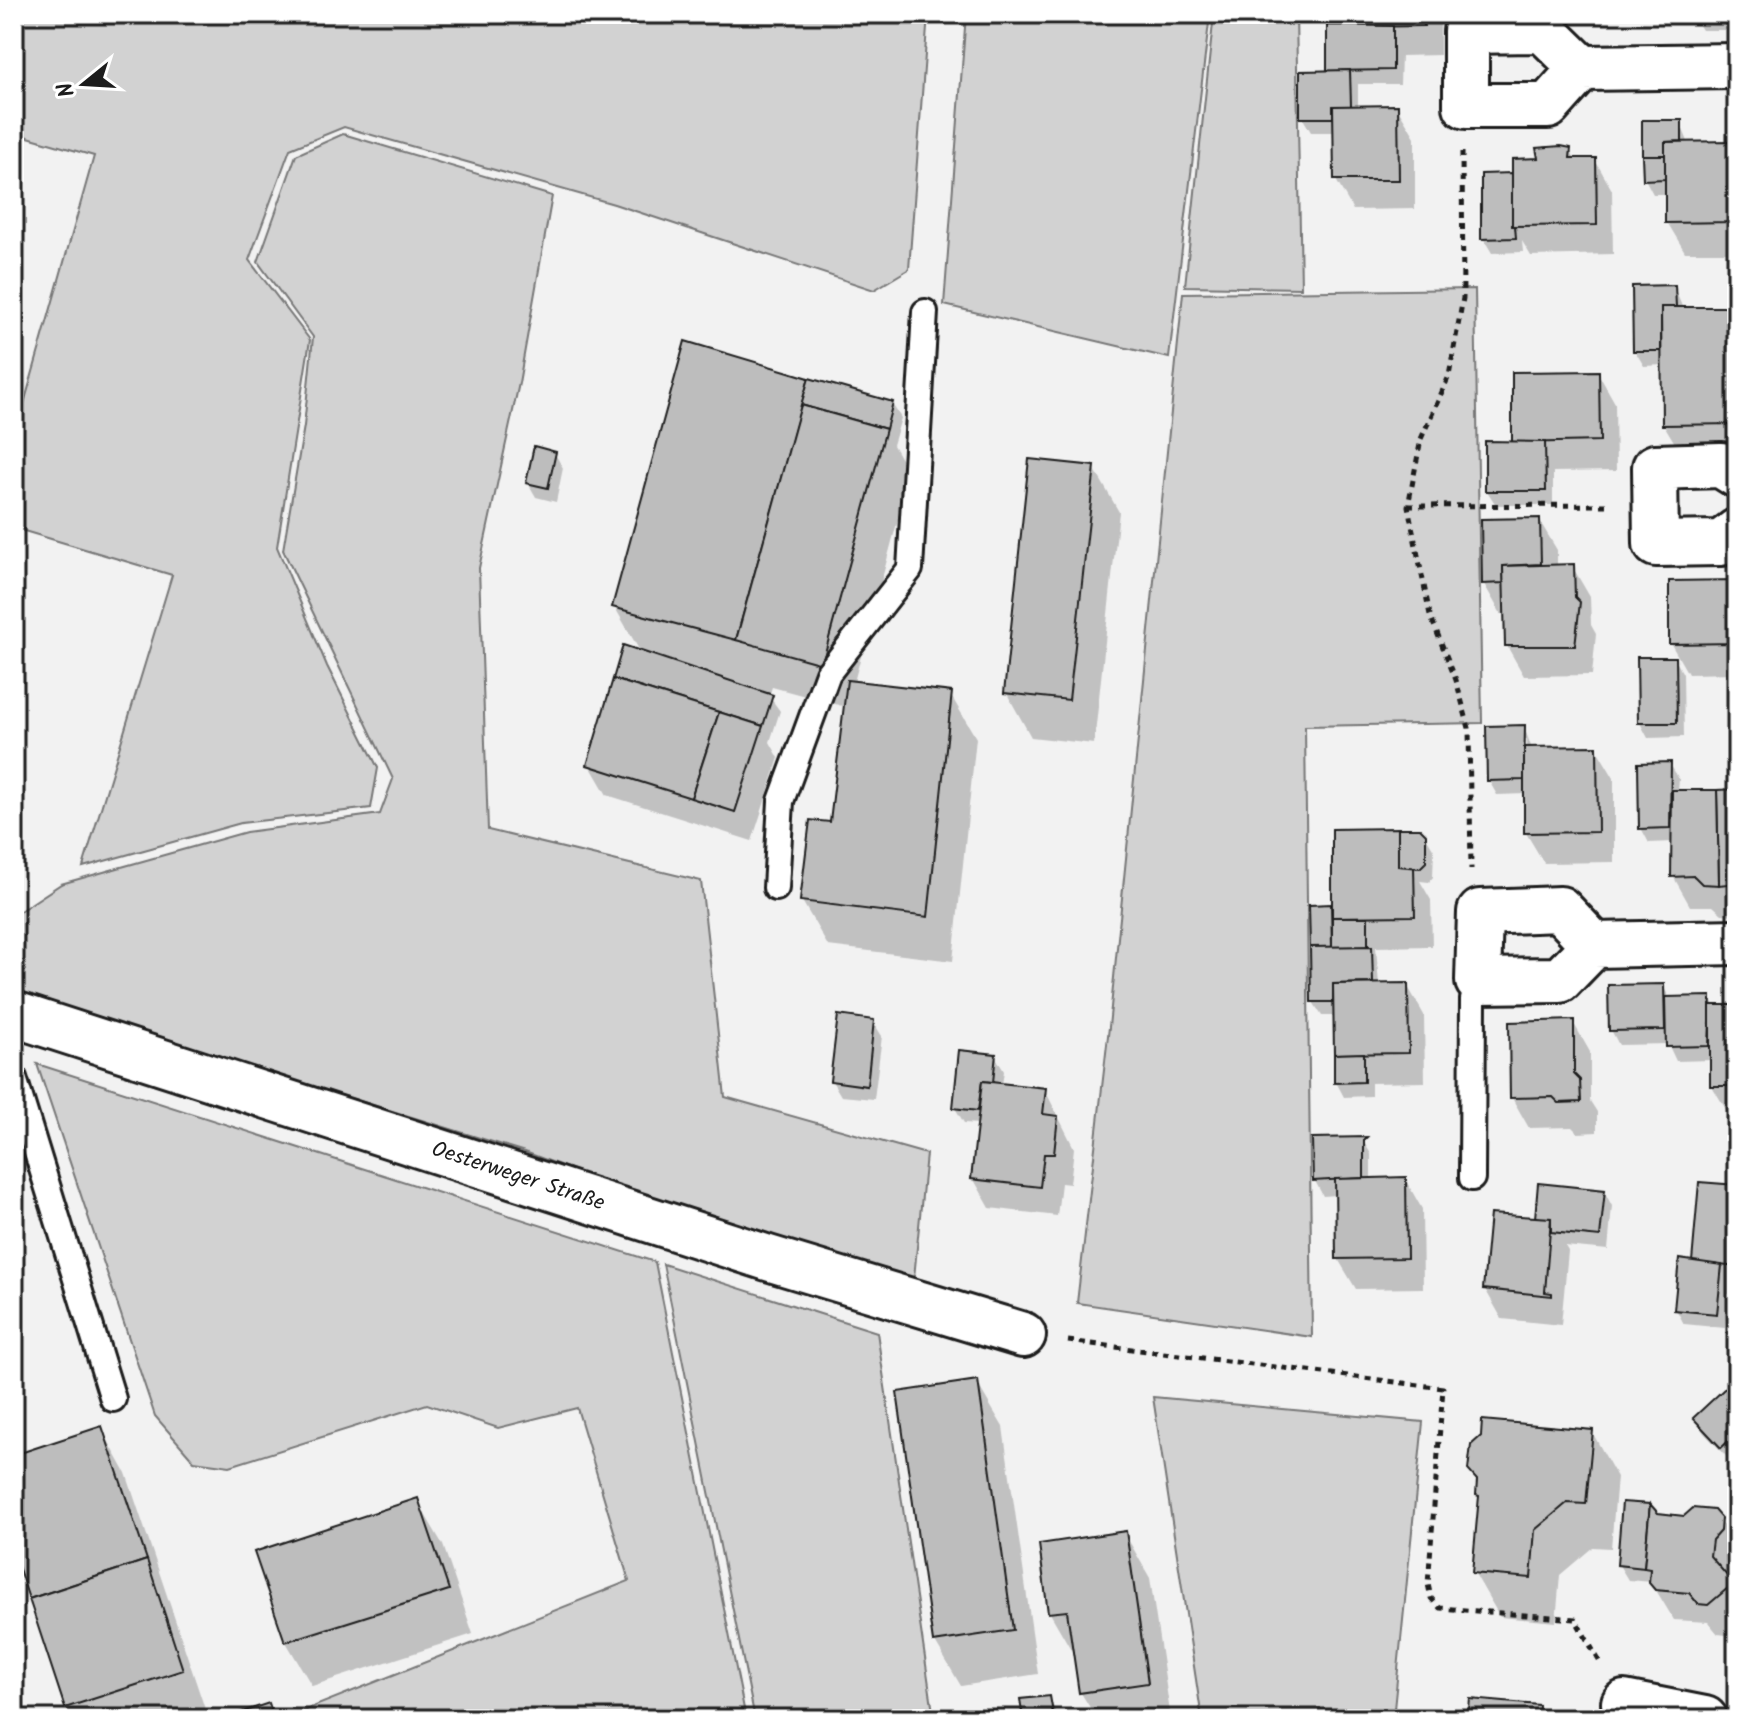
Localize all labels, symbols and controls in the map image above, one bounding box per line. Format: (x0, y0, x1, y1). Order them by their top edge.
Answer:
north arrow (44, 44, 124, 124)
text: N (49, 77, 86, 101)
street label: Oesterweger Straße (427, 1133, 609, 1222)

